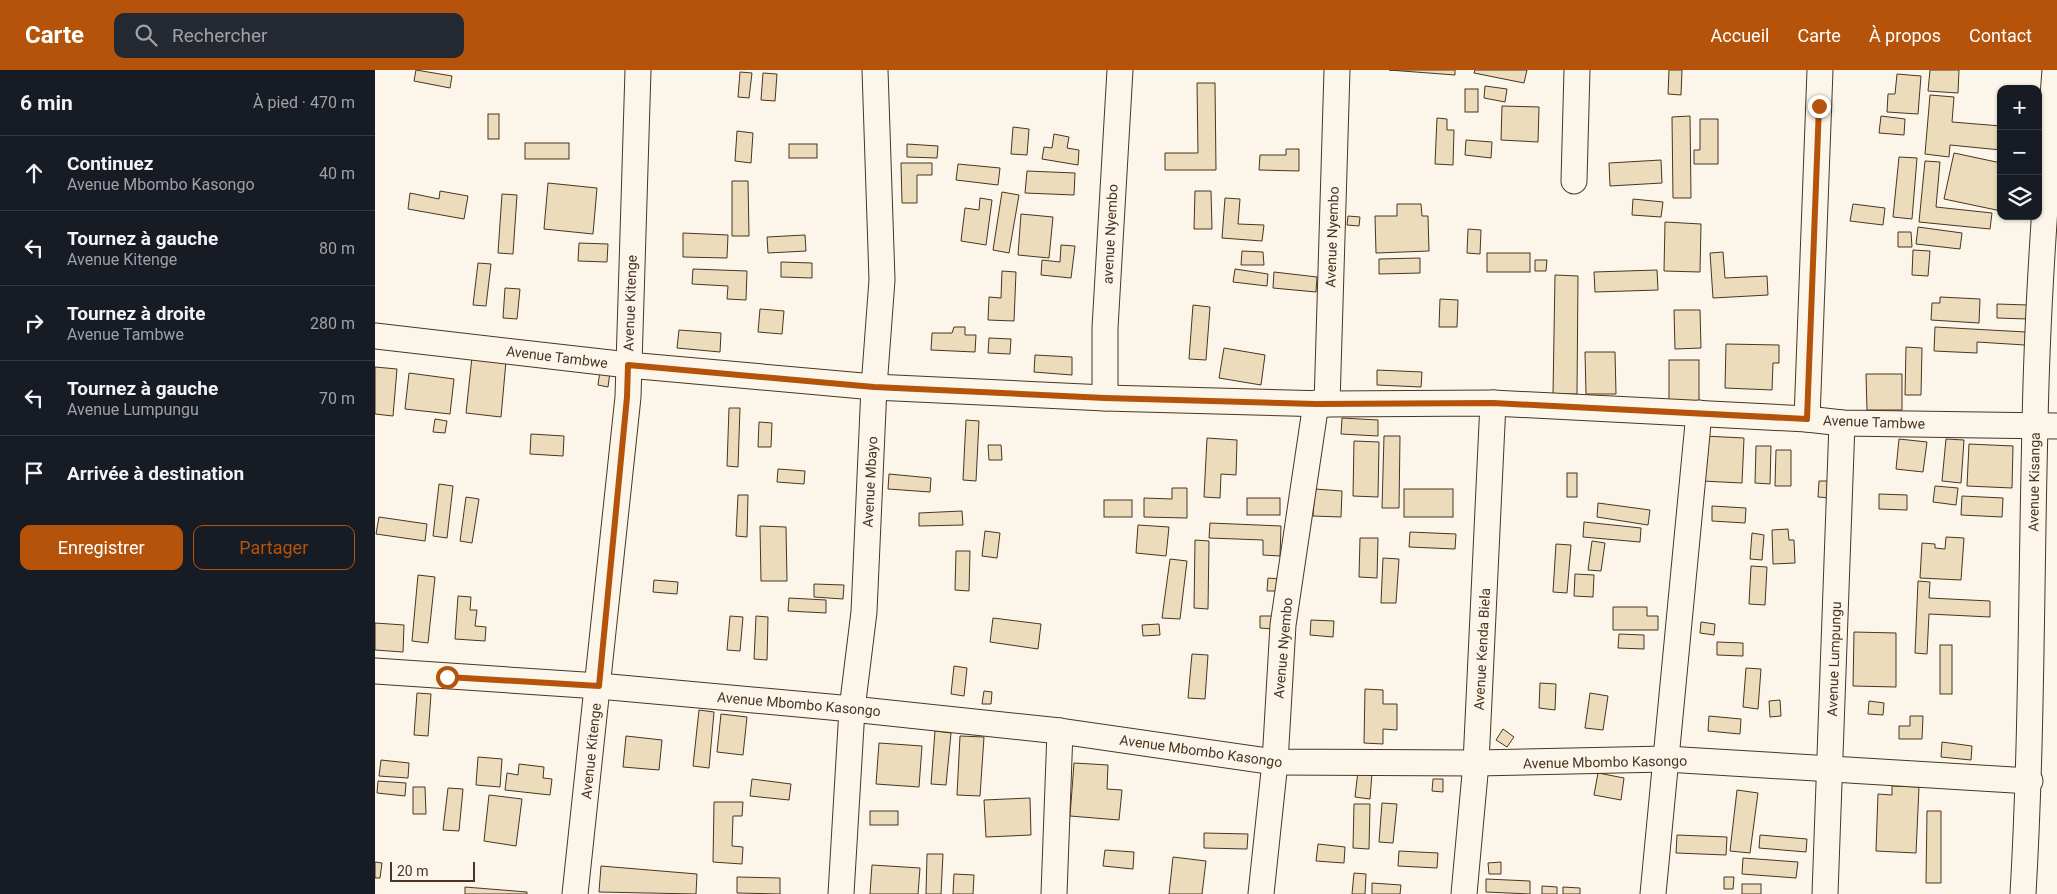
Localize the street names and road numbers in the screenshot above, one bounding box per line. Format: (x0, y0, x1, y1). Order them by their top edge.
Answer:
street label: avenue Nyembo (1099, 184, 1121, 284)
street label: Avenue Nyembo (1322, 186, 1342, 288)
street label: Avenue Kitenge (620, 255, 640, 351)
street label: Avenue Tambwe (505, 343, 609, 371)
street label: Avenue Tambwe (1823, 412, 1925, 432)
street label: Avenue Kisanga (2025, 432, 2043, 532)
street label: Avenue Mbayo (860, 436, 880, 528)
street label: Avenue Kenda Biela (1471, 587, 1493, 711)
street label: Avenue Nyembo (1271, 597, 1295, 699)
street label: Avenue Lumpungu (1824, 601, 1844, 717)
street label: Avenue Mbombo Kasongo (717, 689, 881, 719)
street label: Avenue Kitenge (578, 702, 604, 800)
street label: Avenue Mbombo Kasongo (1119, 732, 1283, 770)
street label: Avenue Mbombo Kasongo (1523, 753, 1687, 771)

